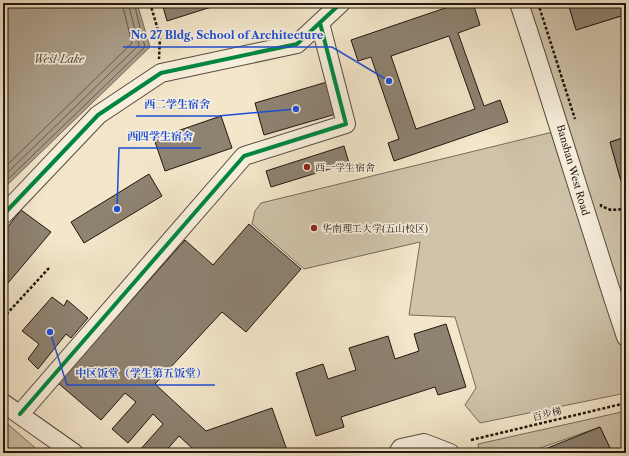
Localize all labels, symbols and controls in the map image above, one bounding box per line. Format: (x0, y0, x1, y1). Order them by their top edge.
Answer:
callout: No 27 Bldg, School of Architecture (123, 24, 332, 47)
text: No 27 Bldg, School of Architecture (131, 28, 324, 42)
water label: West Lake (34, 52, 85, 66)
callout: 西二学生宿舍 (136, 93, 218, 116)
text: 西二学生宿舍 (144, 97, 211, 111)
street label: Banshan West Road (554, 123, 592, 217)
callout: 西四学生宿舍 (119, 125, 201, 148)
text: 西四学生宿舍 (127, 129, 194, 143)
place label: 西一学生宿舍 (315, 161, 375, 174)
marker: 西一学生宿舍 (302, 162, 312, 172)
place label: 华南理工大学(五山校区) (322, 222, 428, 235)
marker: 华南理工大学(五山校区) (309, 223, 319, 233)
callout: 中区饭堂（学生第五饭堂） (67, 362, 215, 385)
text: 中区饭堂（学生第五饭堂） (75, 366, 207, 380)
street label: 百步梯 (531, 404, 563, 424)

